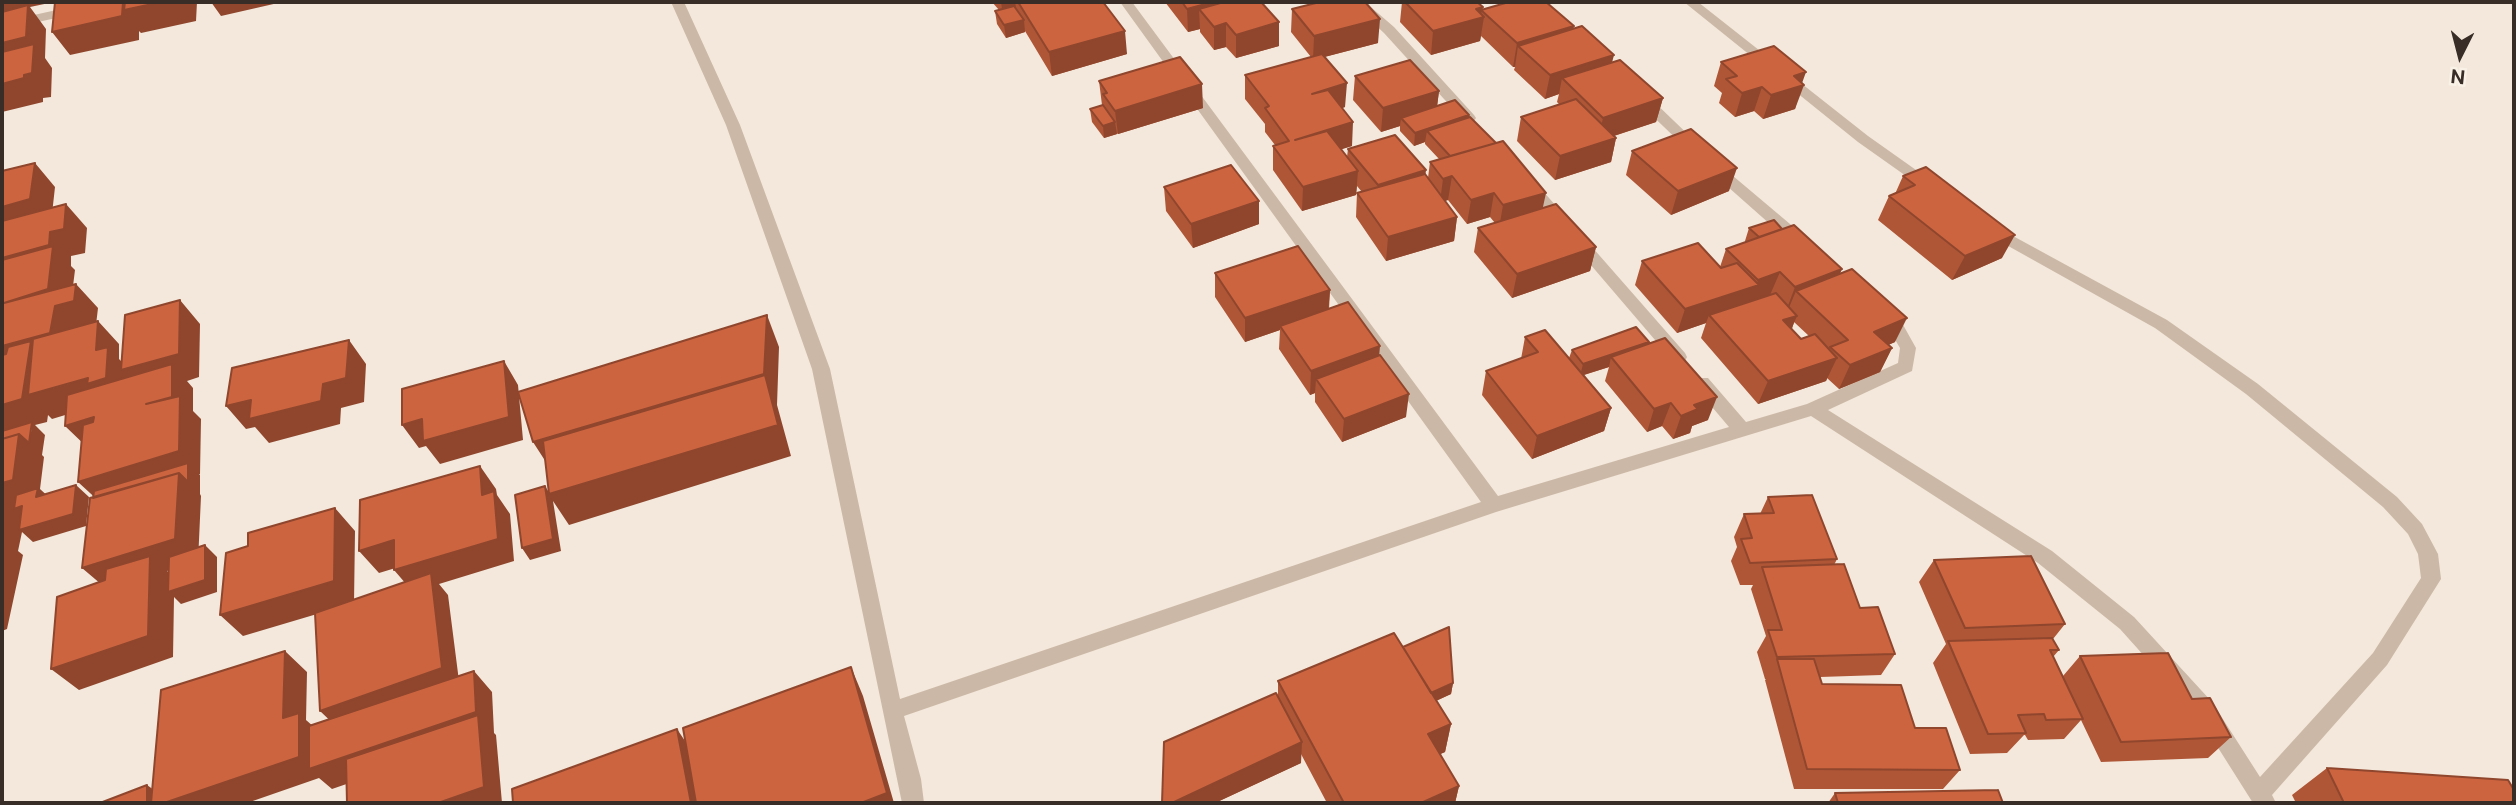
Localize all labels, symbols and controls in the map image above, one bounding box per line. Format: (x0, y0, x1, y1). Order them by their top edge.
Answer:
north arrow (2425, 21, 2495, 91)
text: N (2449, 65, 2466, 89)

